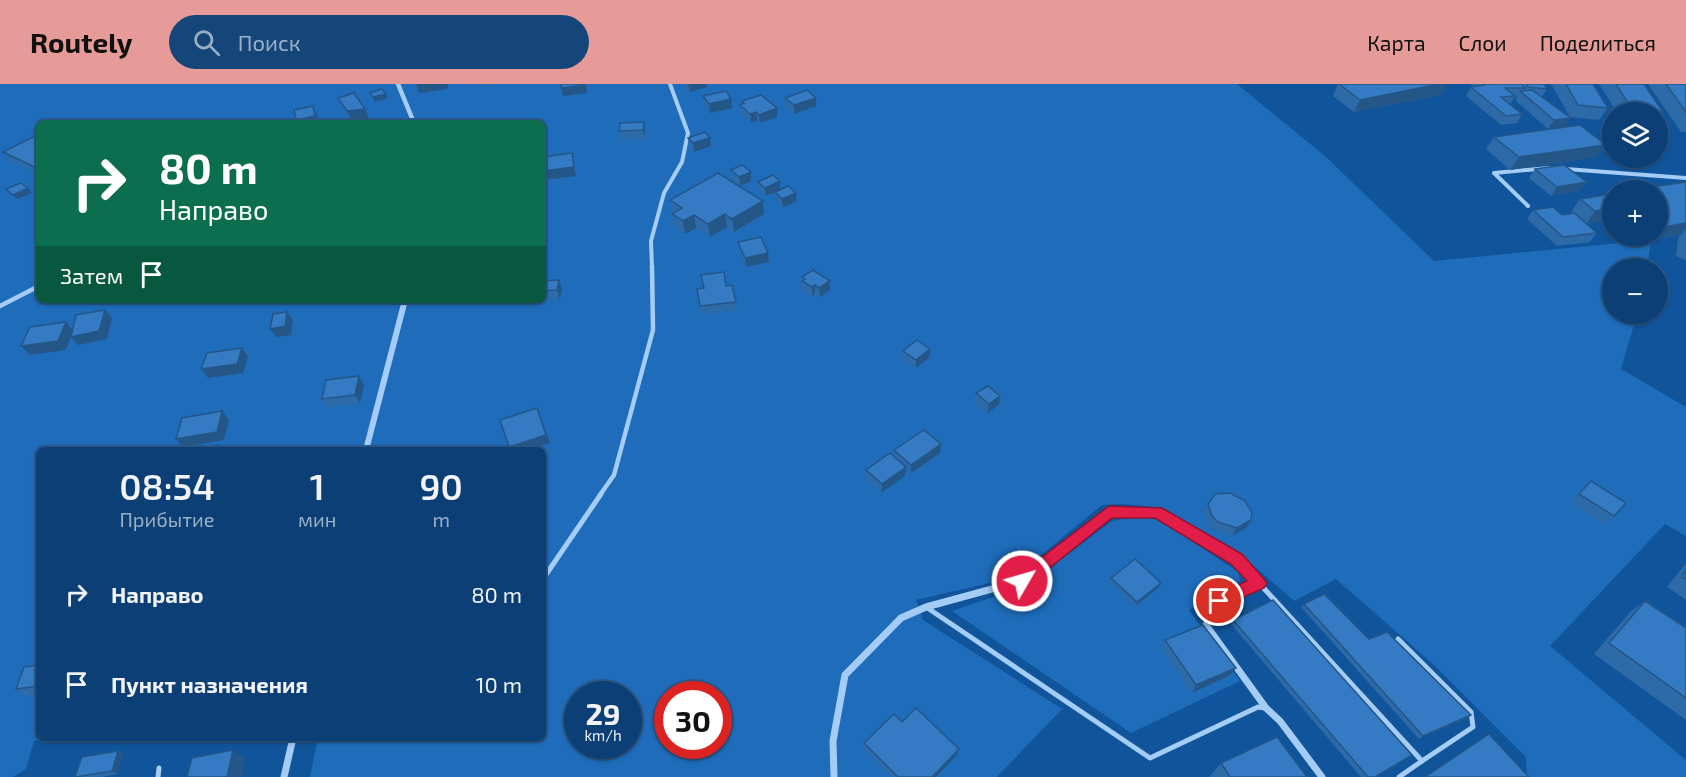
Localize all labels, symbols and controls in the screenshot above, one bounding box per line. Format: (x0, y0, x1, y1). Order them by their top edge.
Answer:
search box (169, 15, 589, 69)
text: Routely (30, 25, 133, 59)
icon: search (190, 26, 223, 59)
text: Поиск (238, 29, 301, 55)
text: Карта (1367, 30, 1426, 55)
text: Слои (1459, 30, 1507, 55)
text: Поделиться (1540, 30, 1656, 55)
map controls (1602, 102, 1668, 324)
button: layers (1602, 102, 1668, 168)
text: 80 m (159, 142, 258, 192)
icon: right (60, 144, 138, 222)
button: + (1602, 180, 1668, 246)
text: Направо (159, 193, 268, 225)
icon: arrive (135, 258, 168, 291)
button: − (1602, 258, 1668, 324)
text: Затем (60, 262, 123, 288)
text: 08:54 (119, 464, 215, 507)
text: 1 (310, 464, 325, 507)
text: 90 (420, 464, 463, 507)
text: Прибытие (119, 507, 215, 531)
text: мин (298, 507, 336, 531)
text: m (432, 507, 450, 531)
position arrow (990, 549, 1054, 613)
pin (1193, 575, 1244, 626)
icon: right (60, 578, 93, 611)
text: Направо (111, 581, 204, 607)
text: 80 m (471, 581, 522, 607)
icon: arrive (1202, 584, 1235, 617)
icon: arrive (60, 668, 93, 701)
text: Пункт назначения (111, 671, 308, 697)
text: 10 m (476, 671, 522, 697)
speed limit sign: 30 (654, 681, 732, 759)
text: 29 (585, 695, 621, 731)
text: km/h (584, 726, 622, 744)

